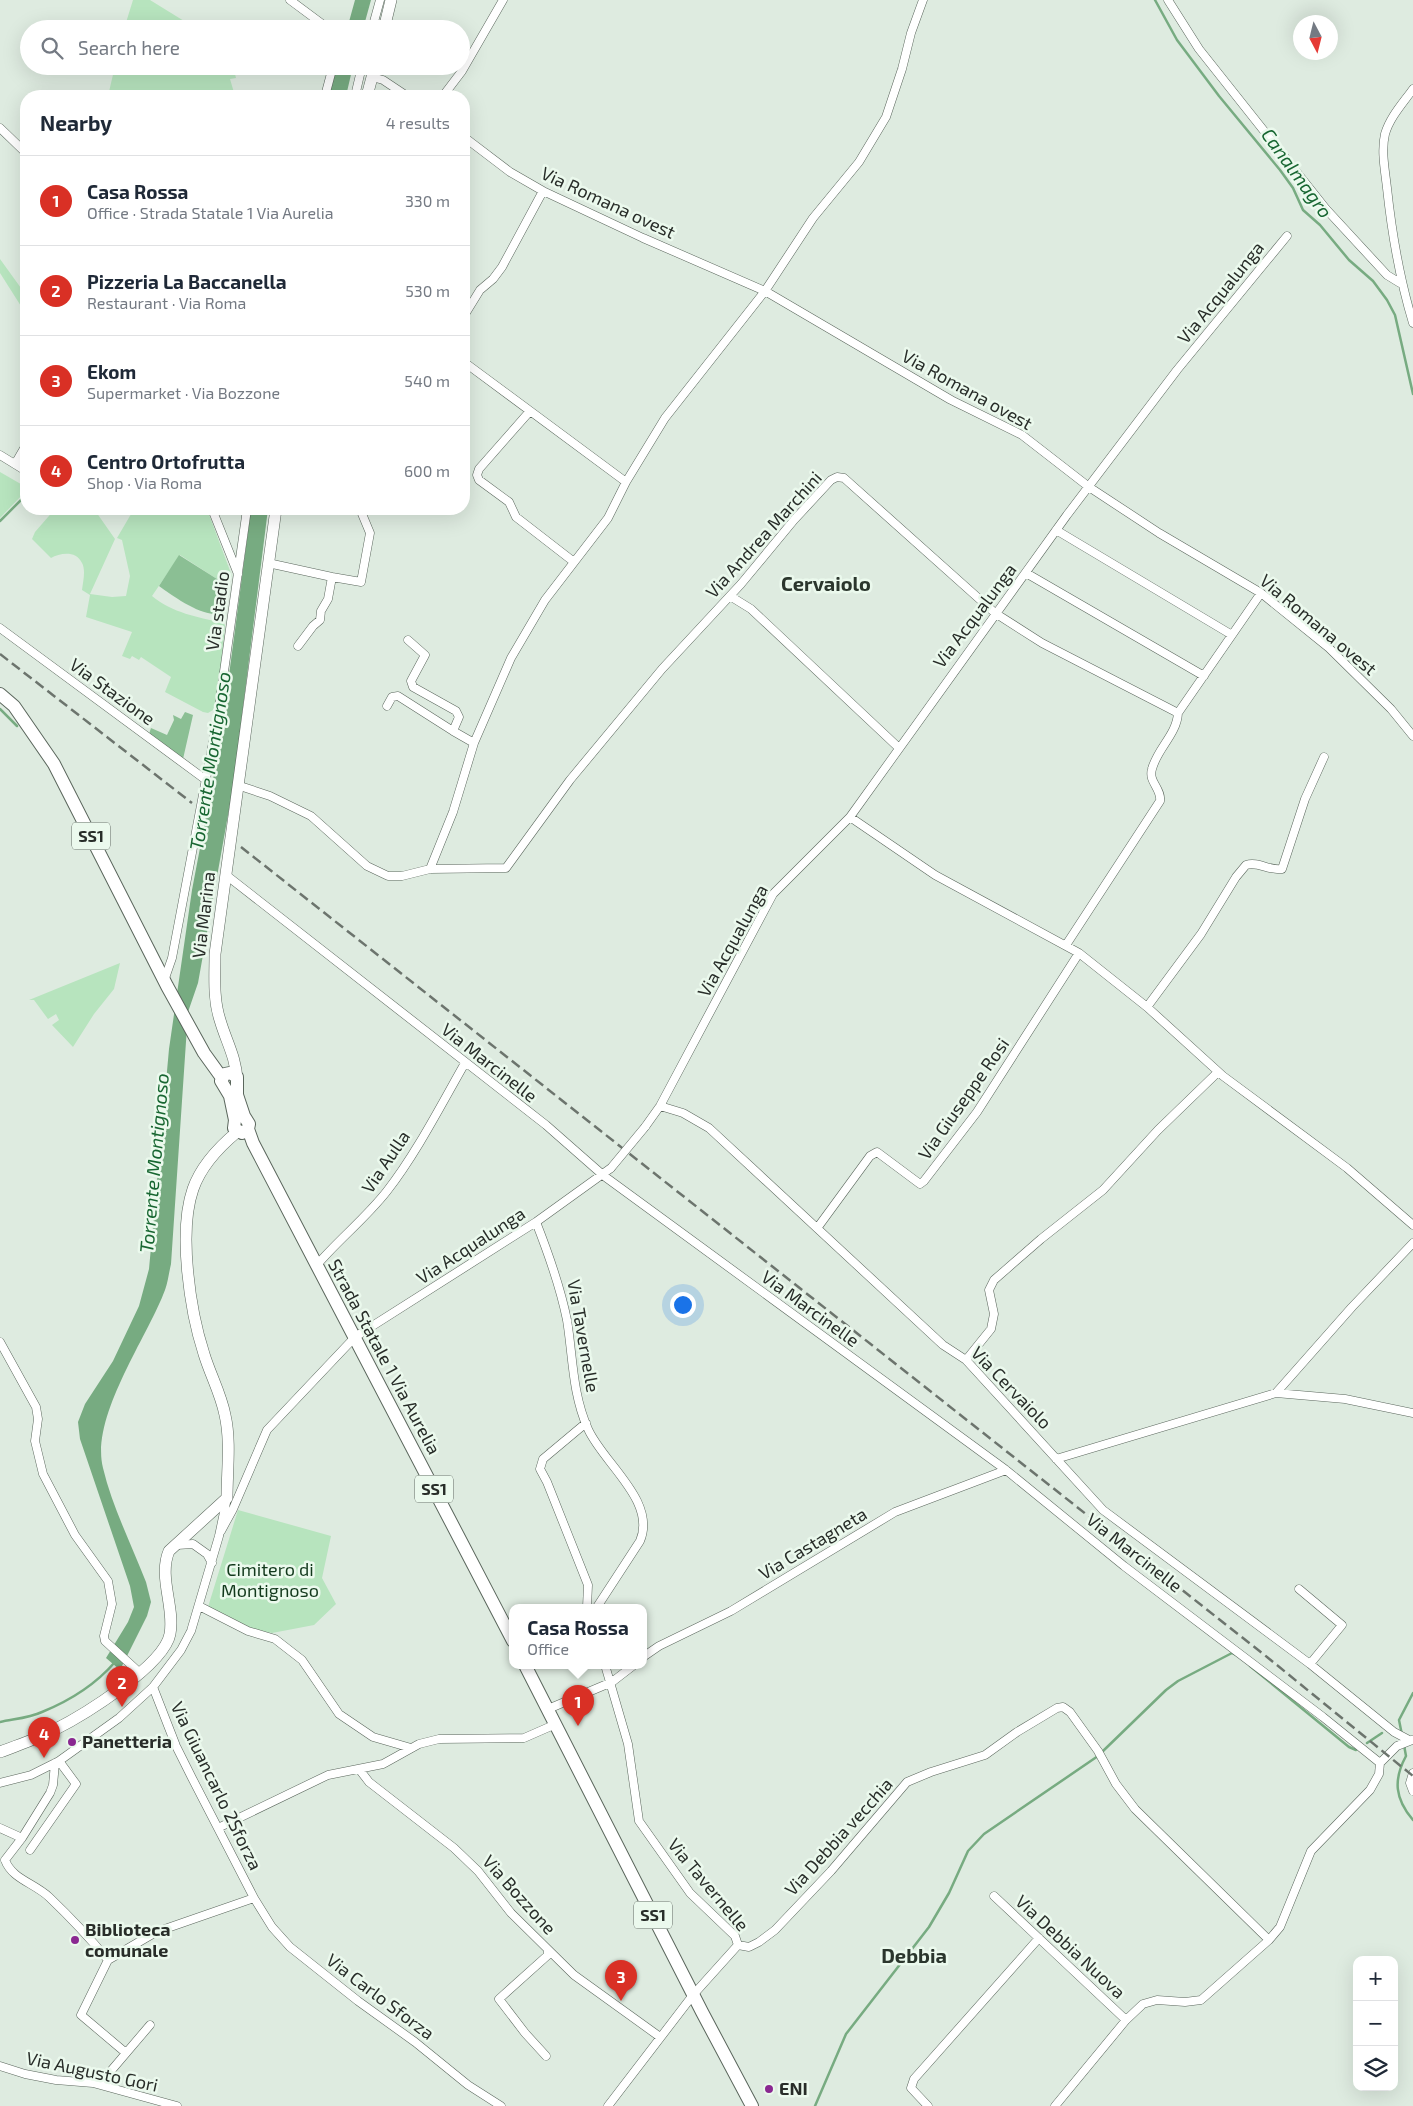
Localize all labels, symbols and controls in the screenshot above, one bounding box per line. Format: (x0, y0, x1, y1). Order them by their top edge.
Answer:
north arrow (1293, 15, 1338, 60)
search box (20, 20, 470, 75)
icon: search (38, 34, 66, 62)
text: Search here (78, 36, 180, 59)
text: Nearby (40, 110, 112, 135)
text: 4 results (386, 113, 450, 132)
water label: Canalmagro (1257, 123, 1338, 222)
street label: Via Romana ovest (538, 161, 679, 243)
text: Casa Rossa (87, 180, 188, 203)
text: 1 (53, 191, 59, 210)
text: 330 m (405, 191, 450, 210)
text: Office · Strada Statale 1 Via Aurelia (87, 203, 334, 222)
street label: Via Acqualunga (1172, 237, 1268, 348)
text: Pizzeria La Baccanella (87, 270, 287, 293)
text: 2 (51, 281, 61, 300)
text: 530 m (405, 281, 450, 300)
text: Restaurant · Via Roma (87, 293, 246, 312)
street label: Via Romana ovest (898, 344, 1037, 434)
text: Ekom (87, 360, 136, 383)
text: 3 (51, 371, 61, 390)
text: 540 m (404, 371, 450, 390)
text: Supermarket · Via Bozzone (87, 383, 280, 402)
text: Centro Ortofrutta (87, 450, 245, 473)
text: 4 (51, 461, 61, 480)
text: 600 m (404, 461, 450, 480)
street label: Via Andrea Marchini (701, 467, 826, 602)
text: Shop · Via Roma (87, 473, 202, 492)
street label: Via Acqualunga (928, 559, 1021, 672)
street label: Via Romana ovest (1256, 569, 1382, 680)
street label: Via stadio (201, 570, 233, 652)
district label: Cervaiolo (781, 571, 871, 595)
street label: Via Stazione (66, 653, 160, 729)
water label: Torrente Montignoso (184, 670, 235, 852)
road number: SS1 (72, 822, 110, 849)
street label: Via Marina (187, 870, 219, 959)
street label: Via Acqualunga (692, 880, 772, 1001)
street label: Via Marcinelle (437, 1018, 542, 1107)
street label: Via Giuseppe Rosi (913, 1033, 1013, 1164)
water label: Torrente Montignoso (134, 1072, 173, 1254)
street label: Via Aulla (356, 1126, 414, 1197)
street label: Via Acqualunga (412, 1202, 529, 1288)
street label: Strada Statale 1 Via Aurelia (324, 1255, 446, 1458)
street label: Via Marcinelle (757, 1265, 864, 1351)
street label: Via Tavernelle (563, 1278, 605, 1394)
your location (670, 1292, 696, 1318)
street label: Via Cervaiolo (967, 1342, 1056, 1433)
road number: SS1 (415, 1476, 453, 1502)
street label: Via Castagneta (754, 1502, 871, 1584)
street label: Via Marcinelle (1082, 1508, 1187, 1597)
park label: Cimitero di Montignoso (221, 1558, 319, 1601)
popup (509, 1604, 647, 1669)
text: Casa Rossa (527, 1616, 629, 1639)
text: Office (527, 1639, 569, 1658)
pin: 2 (106, 1666, 138, 1707)
pin: 1 (562, 1685, 594, 1726)
street label: Via Giuancarlo 2Sforza (167, 1698, 267, 1873)
pin: 4 (28, 1717, 60, 1758)
place label: Panetteria (82, 1730, 172, 1752)
marker: Panetteria (66, 1736, 78, 1748)
street label: Via Debbia vecchia (780, 1773, 897, 1900)
street label: Via Tavernelle (664, 1833, 754, 1935)
street label: Via Bozzone (478, 1850, 561, 1939)
street label: Via Debbia Nuova (1011, 1890, 1130, 2003)
road number: SS1 (634, 1902, 672, 1928)
place label: Biblioteca comunale (85, 1918, 171, 1961)
marker: Biblioteca comunale (69, 1934, 81, 1946)
district label: Debbia (881, 1943, 947, 1967)
street label: Via Carlo Sforza (322, 1948, 439, 2044)
map controls (1353, 1956, 1398, 2091)
button: + (1353, 1956, 1398, 2001)
pin: 3 (605, 1960, 637, 2001)
button: − (1353, 2001, 1398, 2046)
street label: Via Augusto Gori (24, 2046, 160, 2096)
button: layers (1353, 2046, 1398, 2091)
place label: ENI (779, 2077, 808, 2099)
marker: ENI (763, 2083, 775, 2095)

